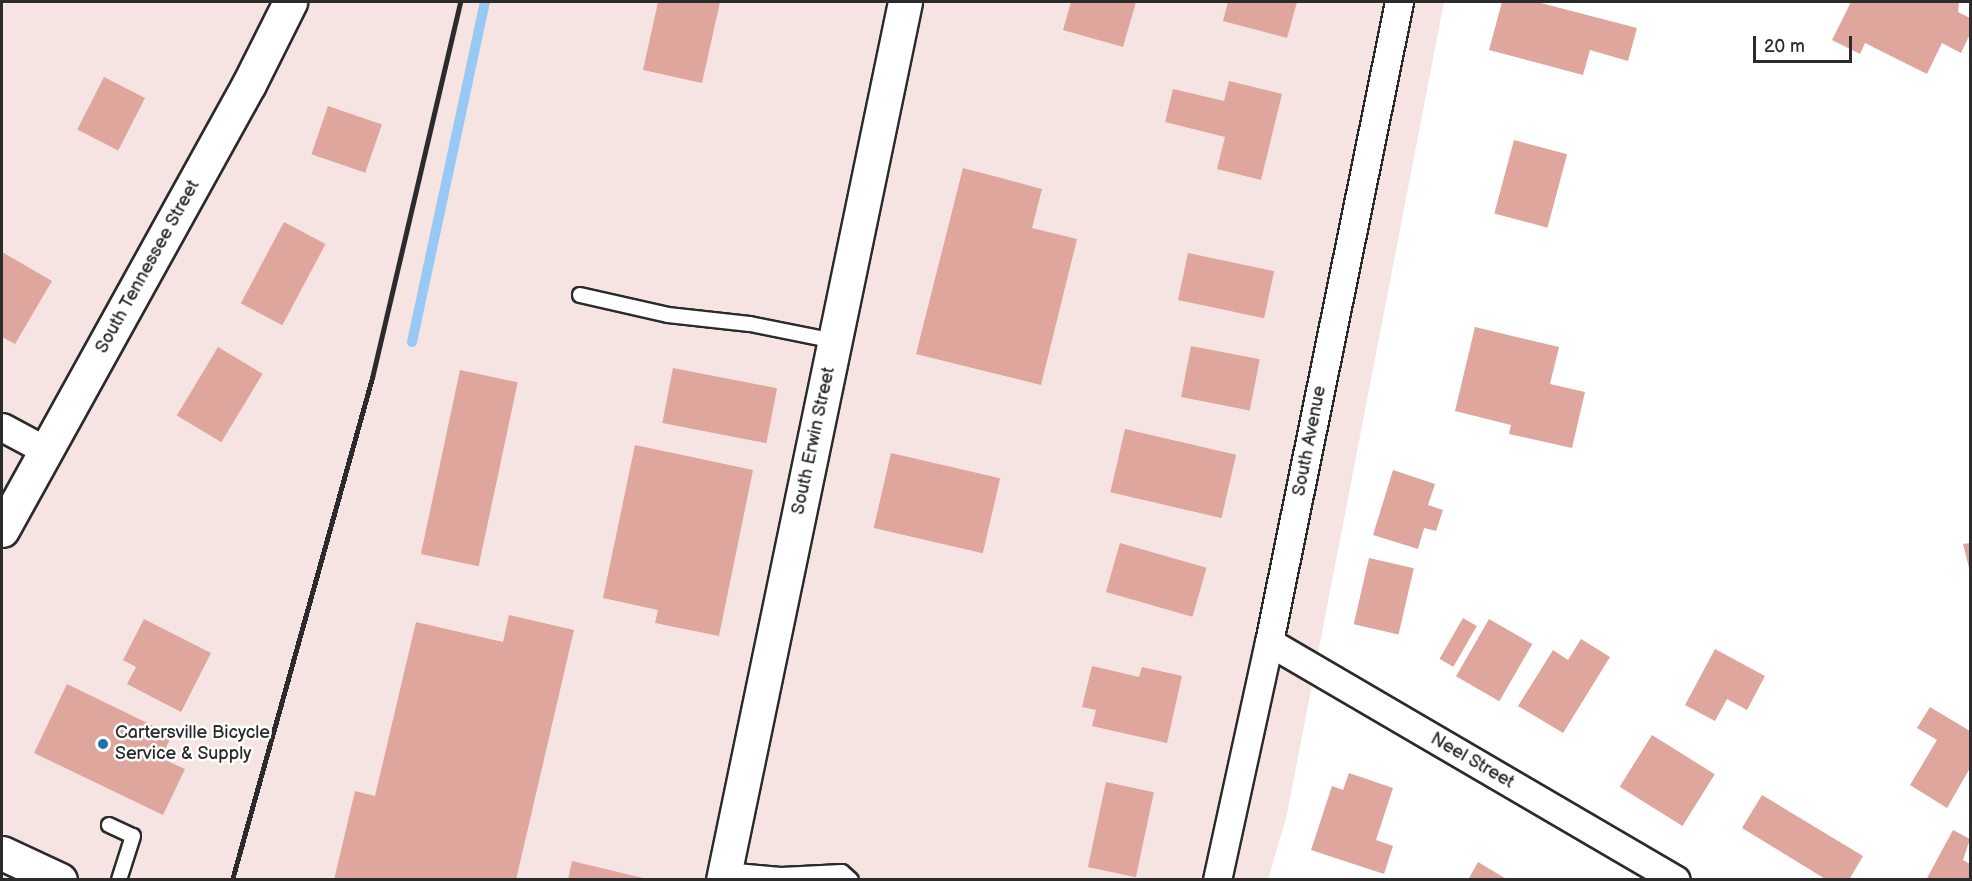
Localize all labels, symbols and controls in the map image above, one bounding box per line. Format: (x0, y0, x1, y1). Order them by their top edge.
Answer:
scale bar (1756, 24, 1855, 62)
text: 20 m (1764, 36, 1805, 57)
street label: South Tennessee Street (91, 176, 205, 358)
street label: South Erwin Street (788, 365, 840, 517)
street label: South Avenue (1289, 384, 1331, 498)
place label: Cartersville Bicycle Service & Supply (115, 723, 270, 766)
street label: Neel Street (1426, 728, 1518, 794)
marker: Cartersville Bicycle Service & Supply (96, 737, 110, 751)

